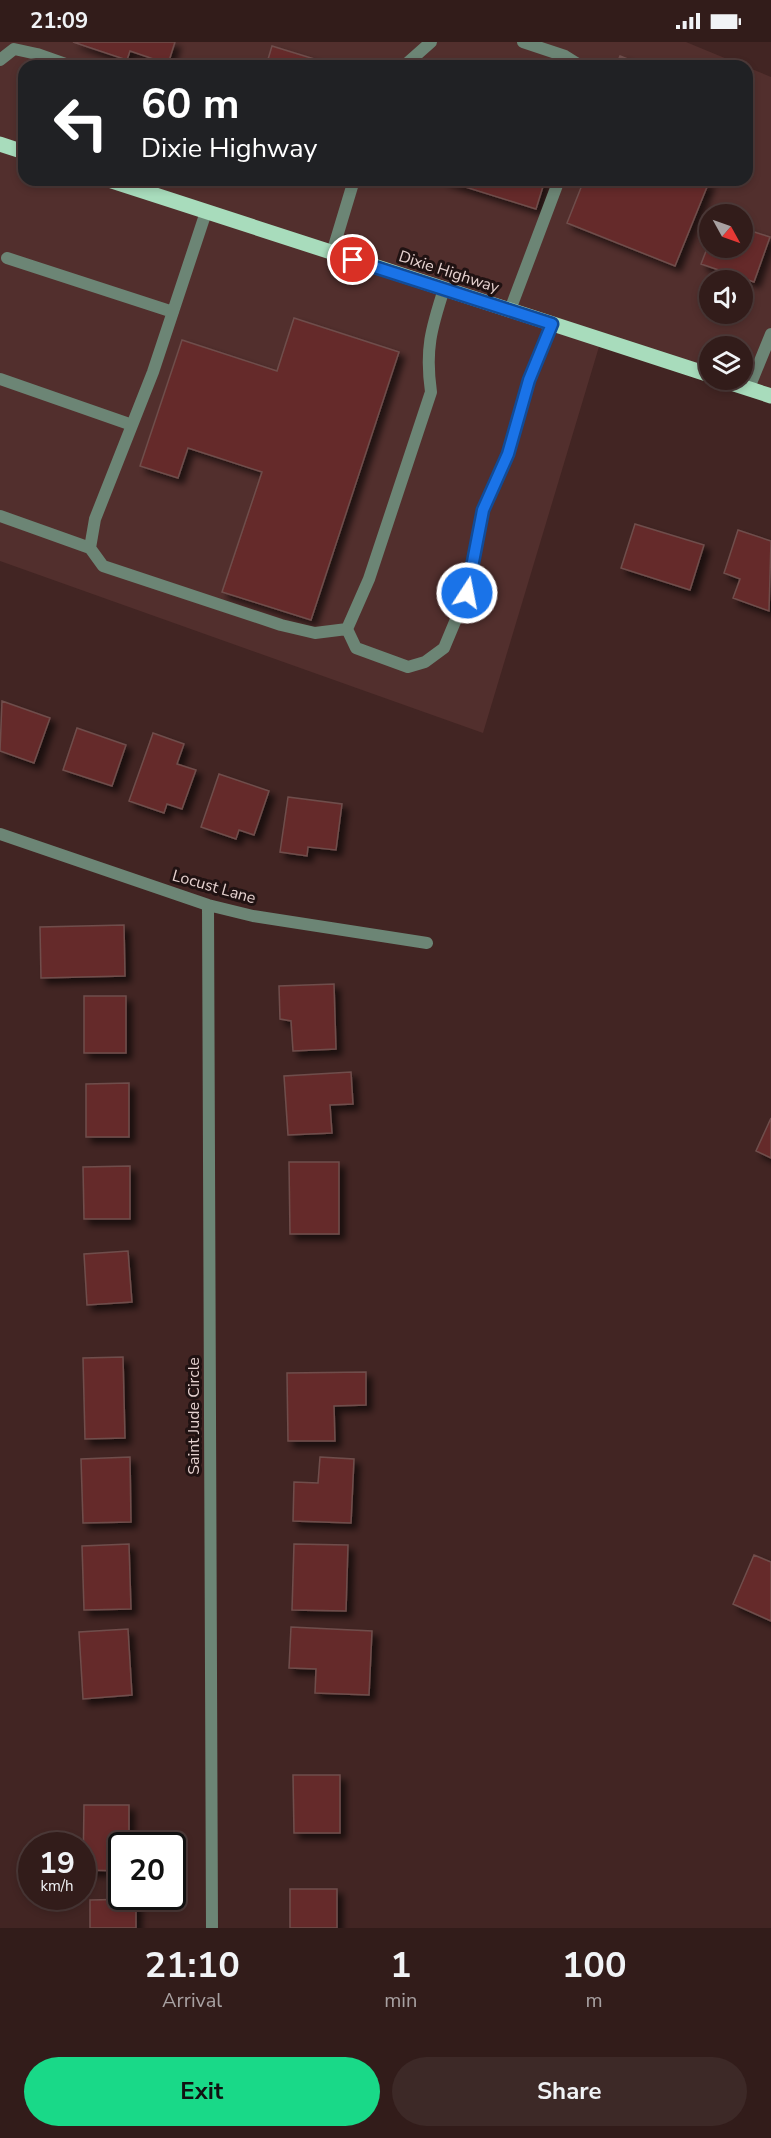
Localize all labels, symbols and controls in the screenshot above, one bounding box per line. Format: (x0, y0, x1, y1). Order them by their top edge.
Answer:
text: 21:09 (30, 6, 88, 36)
text: 60 m (141, 76, 240, 133)
icon: left (42, 84, 120, 162)
text: Dixie Highway (141, 130, 317, 167)
north arrow (699, 204, 753, 258)
map controls (699, 204, 753, 390)
pin (327, 234, 378, 285)
icon: arrive (336, 243, 369, 276)
street label: Dixie Highway (396, 245, 503, 299)
button: sound (699, 270, 753, 324)
button: layers (699, 336, 753, 390)
position arrow (435, 561, 499, 625)
street label: Locust Lane (170, 865, 258, 909)
street label: Saint Jude Circle (183, 1357, 205, 1475)
speed limit sign: 20 (108, 1832, 186, 1910)
text: 19 (39, 1843, 75, 1884)
text: km/h (40, 1876, 74, 1896)
text: 21:10 (144, 1941, 240, 1990)
text: 1 (390, 1941, 412, 1990)
text: 100 (562, 1941, 627, 1990)
text: Arrival (162, 1987, 222, 2014)
text: min (384, 1987, 417, 2014)
text: m (586, 1987, 603, 2014)
button: Exit (24, 2057, 380, 2126)
button: Share (392, 2057, 747, 2126)

